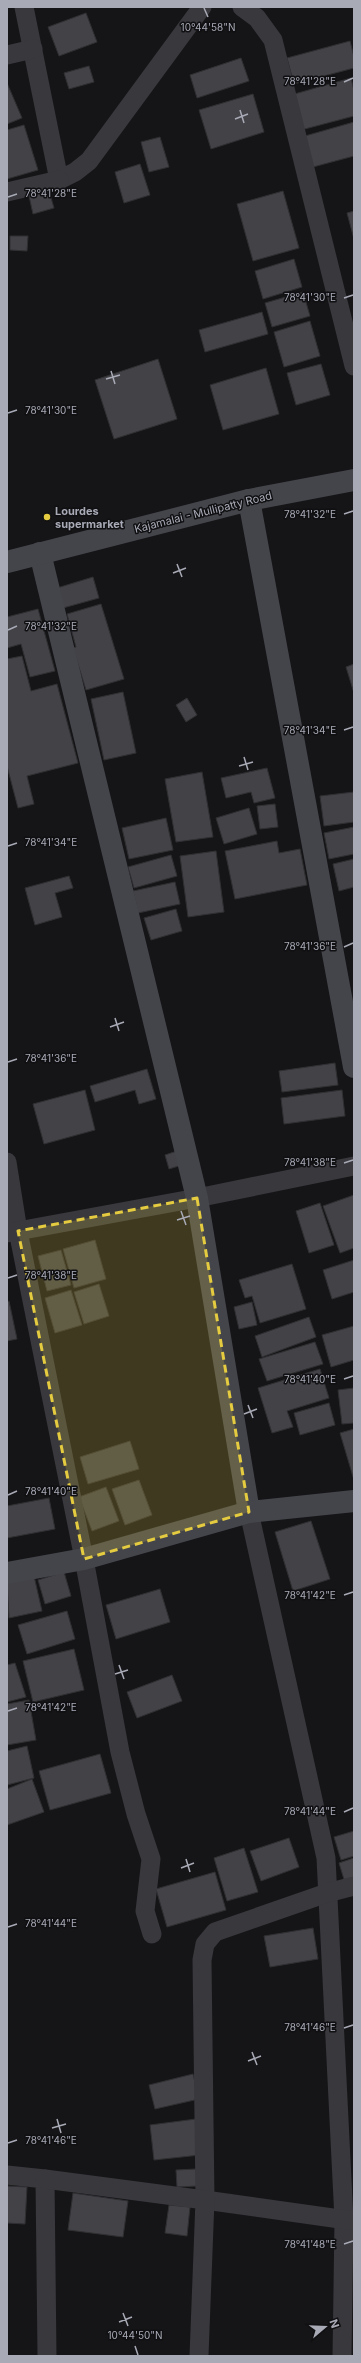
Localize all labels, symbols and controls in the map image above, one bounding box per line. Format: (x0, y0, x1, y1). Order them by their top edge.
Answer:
text: 10°44'58"N (181, 21, 235, 33)
text: 78°41'28"E (284, 75, 336, 87)
text: 78°41'28"E (25, 187, 77, 199)
text: 78°41'30"E (284, 291, 336, 303)
text: 78°41'30"E (25, 404, 77, 416)
street label: Kajamalai - Mullipatty Road (133, 488, 273, 536)
place label: Lourdes supermarket (55, 504, 124, 531)
text: 78°41'32"E (284, 508, 336, 520)
marker: Lourdes supermarket (42, 512, 52, 522)
text: 78°41'32"E (25, 620, 77, 632)
text: 78°41'34"E (284, 724, 336, 736)
text: 78°41'34"E (25, 836, 77, 848)
text: 78°41'36"E (284, 940, 336, 952)
text: 78°41'36"E (25, 1052, 77, 1064)
text: 78°41'38"E (284, 1156, 336, 1168)
text: 78°41'38"E (25, 1269, 77, 1281)
text: 78°41'40"E (284, 1373, 336, 1385)
text: 78°41'40"E (25, 1485, 77, 1497)
text: 78°41'42"E (284, 1589, 336, 1601)
text: 78°41'42"E (25, 1701, 77, 1713)
text: 78°41'44"E (284, 1805, 336, 1817)
text: 78°41'44"E (25, 1917, 77, 1929)
text: 78°41'46"E (284, 2021, 336, 2033)
text: 78°41'46"E (25, 2134, 77, 2146)
text: 78°41'48"E (284, 2238, 336, 2250)
north arrow (305, 2307, 345, 2347)
text: N (326, 2317, 342, 2330)
text: 10°44'50"N (108, 2329, 162, 2341)

